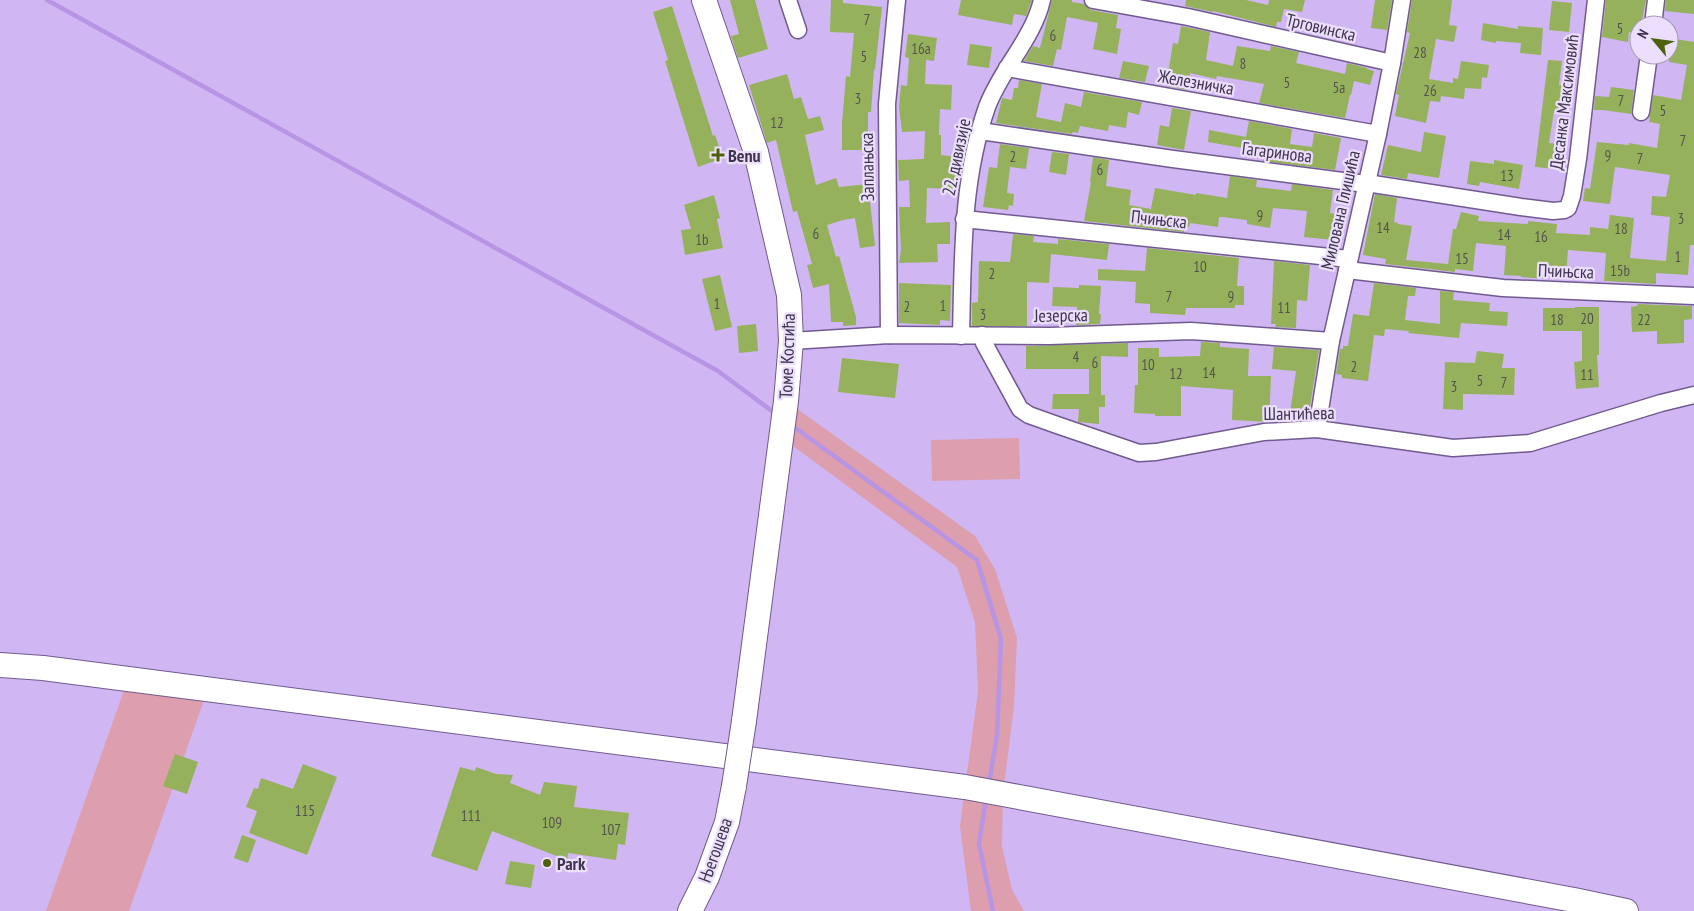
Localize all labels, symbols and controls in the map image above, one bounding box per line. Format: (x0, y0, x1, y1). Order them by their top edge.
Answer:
street label: Трговинска (1284, 8, 1358, 46)
house number: 7 (864, 10, 870, 29)
north arrow (1629, 15, 1679, 65)
house number: 5 (1617, 19, 1623, 38)
house number: 6 (1050, 26, 1057, 45)
text: N (1633, 26, 1652, 41)
street label: Десанка Максимовић (1544, 33, 1584, 171)
house number: 16a (911, 39, 931, 58)
house number: 28 (1413, 43, 1427, 62)
house number: 5 (861, 47, 867, 66)
house number: 8 (1240, 54, 1246, 73)
street label: Железничка (1155, 64, 1236, 100)
house number: 5 (1284, 73, 1290, 92)
house number: 5a (1333, 78, 1345, 97)
house number: 26 (1423, 81, 1437, 100)
house number: 3 (855, 89, 861, 108)
house number: 7 (1618, 91, 1624, 110)
house number: 5 (1660, 101, 1666, 120)
house number: 12 (770, 113, 784, 132)
street label: 22. дивизије (937, 116, 975, 198)
house number: 7 (1680, 131, 1686, 150)
street label: Заплањска (855, 132, 879, 202)
street label: Гагаринова (1241, 136, 1313, 168)
place label: Benu (728, 144, 761, 167)
house number: 9 (1605, 146, 1611, 165)
house number: 2 (1010, 147, 1016, 166)
street label: Милована Глишића (1315, 148, 1365, 272)
marker: Benu (712, 149, 724, 161)
house number: 7 (1637, 149, 1643, 168)
house number: 6 (1097, 160, 1104, 179)
house number: 13 (1500, 166, 1514, 185)
street label: Пчињска (1130, 205, 1188, 233)
house number: 9 (1257, 206, 1263, 225)
house number: 3 (1678, 209, 1684, 228)
house number: 14 (1376, 218, 1390, 237)
house number: 18 (1614, 219, 1628, 238)
house number: 6 (813, 224, 820, 243)
house number: 14 (1497, 225, 1511, 244)
house number: 16 (1534, 227, 1548, 246)
house number: 1b (695, 230, 709, 249)
house number: 1 (1675, 247, 1681, 266)
house number: 15 (1455, 249, 1469, 268)
house number: 10 (1193, 257, 1207, 276)
street label: Пчињска (1538, 259, 1594, 283)
house number: 15b (1610, 261, 1630, 280)
house number: 2 (989, 264, 995, 283)
house number: 7 (1166, 287, 1172, 306)
house number: 9 (1228, 287, 1234, 306)
house number: 1 (714, 294, 720, 313)
house number: 1 (940, 296, 946, 315)
house number: 2 (904, 297, 910, 316)
house number: 11 (1277, 298, 1291, 317)
street label: Језерска (1033, 303, 1088, 327)
house number: 3 (980, 305, 986, 324)
house number: 20 (1580, 309, 1594, 328)
house number: 18 (1550, 310, 1564, 329)
house number: 22 (1637, 310, 1651, 329)
street label: Томе Костића (774, 313, 800, 399)
house number: 4 (1073, 347, 1080, 366)
house number: 6 (1092, 353, 1099, 372)
house number: 10 (1141, 355, 1155, 374)
house number: 2 (1351, 357, 1357, 376)
house number: 14 (1202, 363, 1216, 382)
house number: 12 (1169, 364, 1183, 383)
house number: 11 (1580, 365, 1594, 384)
house number: 5 (1477, 371, 1483, 390)
house number: 7 (1501, 373, 1507, 392)
house number: 3 (1451, 377, 1457, 396)
street label: Шантићева (1263, 401, 1335, 425)
house number: 115 (295, 801, 315, 820)
house number: 111 (461, 806, 481, 825)
house number: 109 (542, 813, 562, 832)
street label: Његошева (693, 815, 737, 885)
house number: 107 (601, 820, 621, 839)
place label: Park (557, 852, 586, 875)
marker: Park (541, 857, 553, 869)

